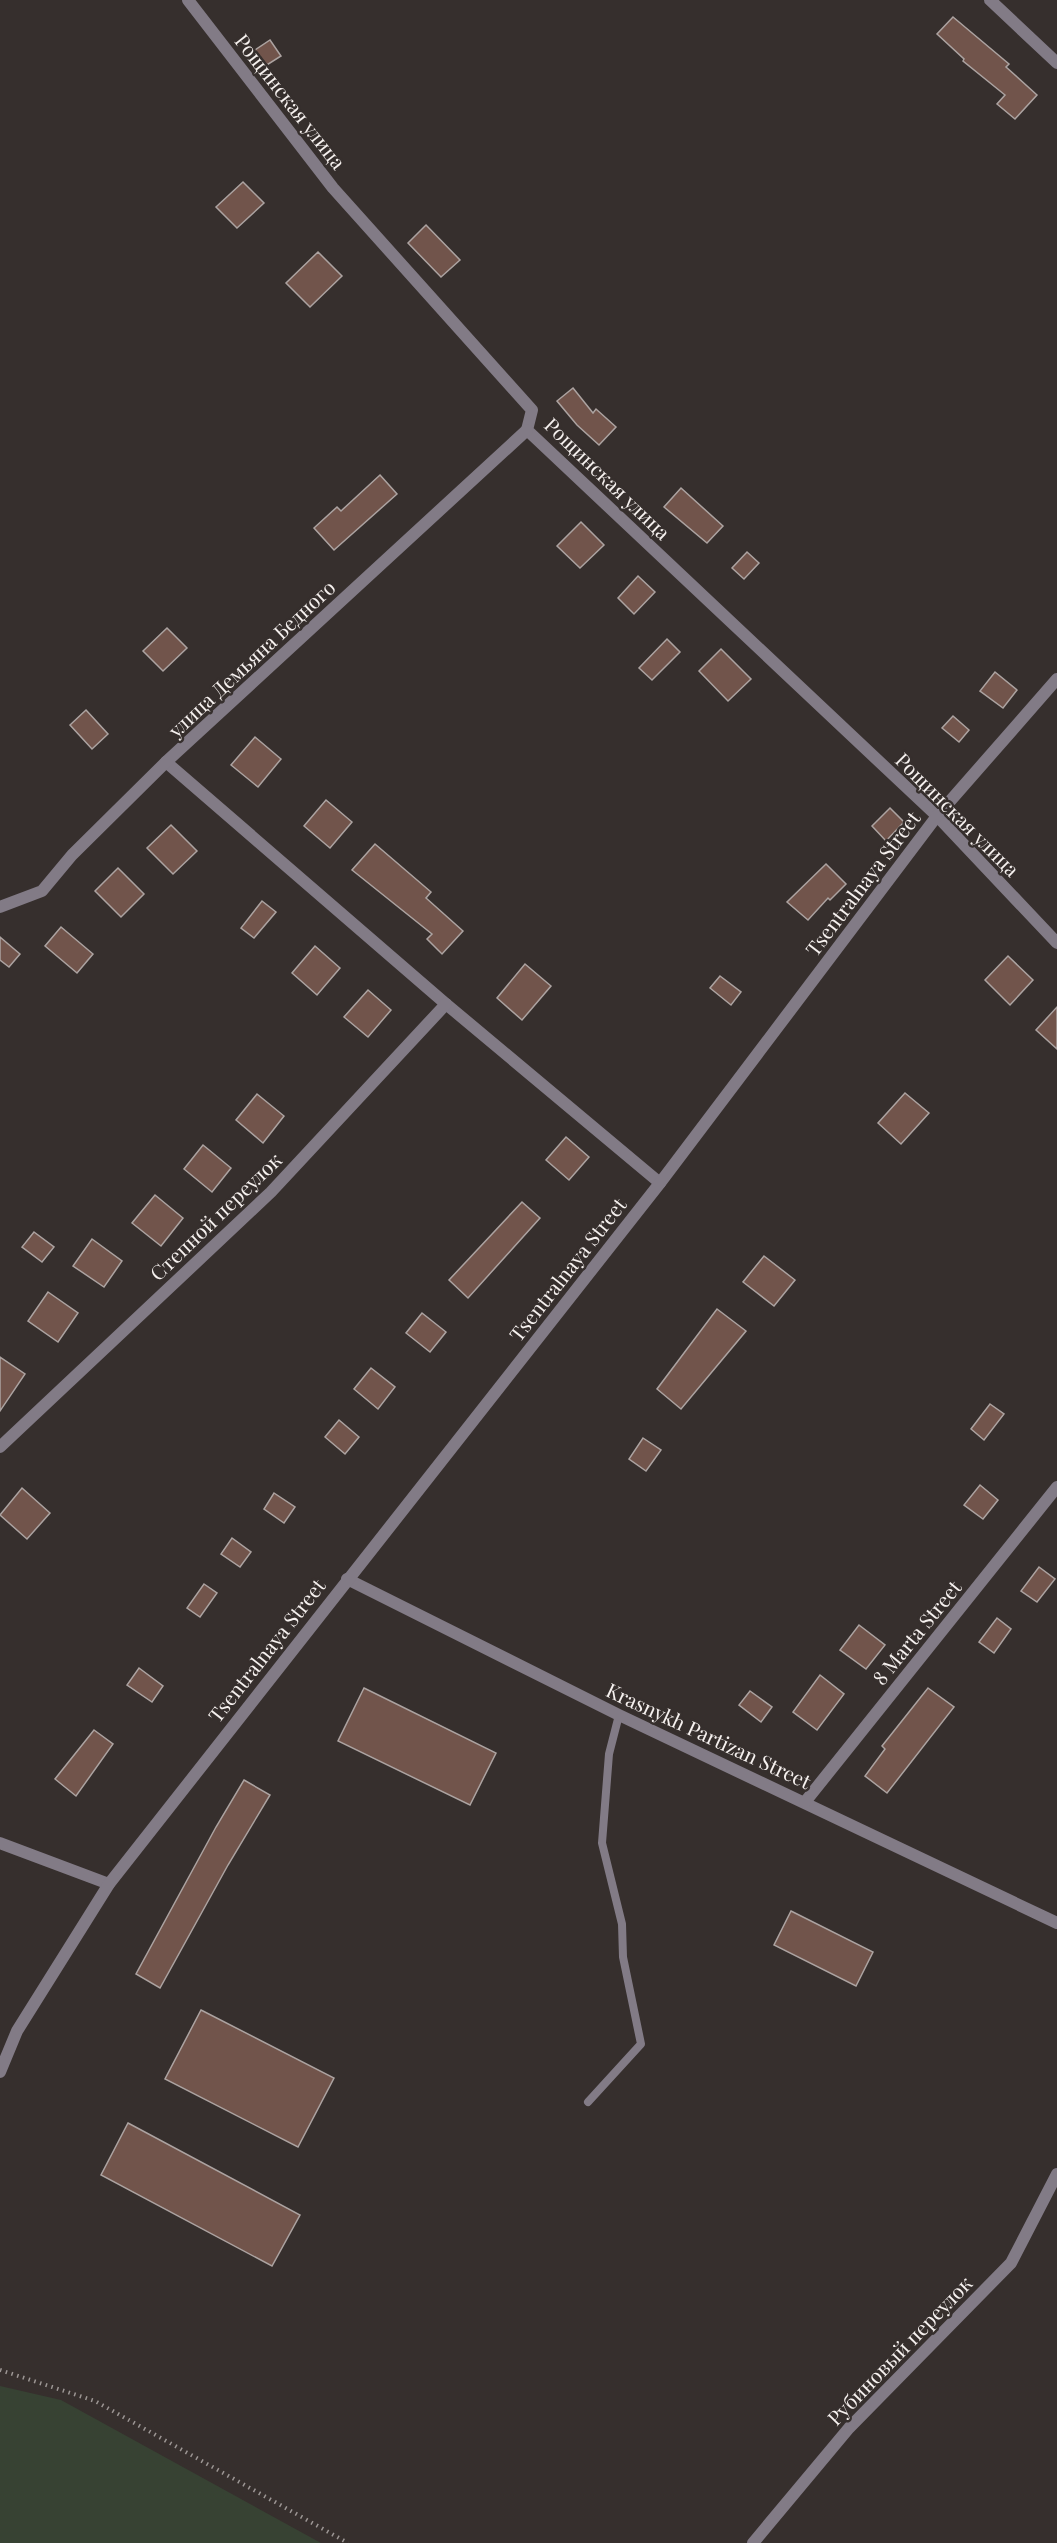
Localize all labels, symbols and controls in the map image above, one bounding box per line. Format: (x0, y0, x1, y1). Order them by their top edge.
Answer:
street label: Рощинская улица (230, 28, 352, 174)
street label: Рощинская улица (539, 411, 677, 545)
street label: улица Демьяна Бедного (161, 573, 340, 743)
street label: Рощинская улица (890, 746, 1026, 882)
street label: Tsentralnaya Street (799, 804, 926, 961)
street label: Степной переулок (143, 1146, 287, 1286)
street label: Tsentralnaya Street (502, 1191, 632, 1346)
street label: Tsentralnaya Street (201, 1572, 331, 1727)
street label: 8 Marta Street (866, 1573, 967, 1690)
street label: Krasnykh Partizan Street (602, 1676, 817, 1795)
street label: Рубиновый переулок (821, 2269, 978, 2431)

